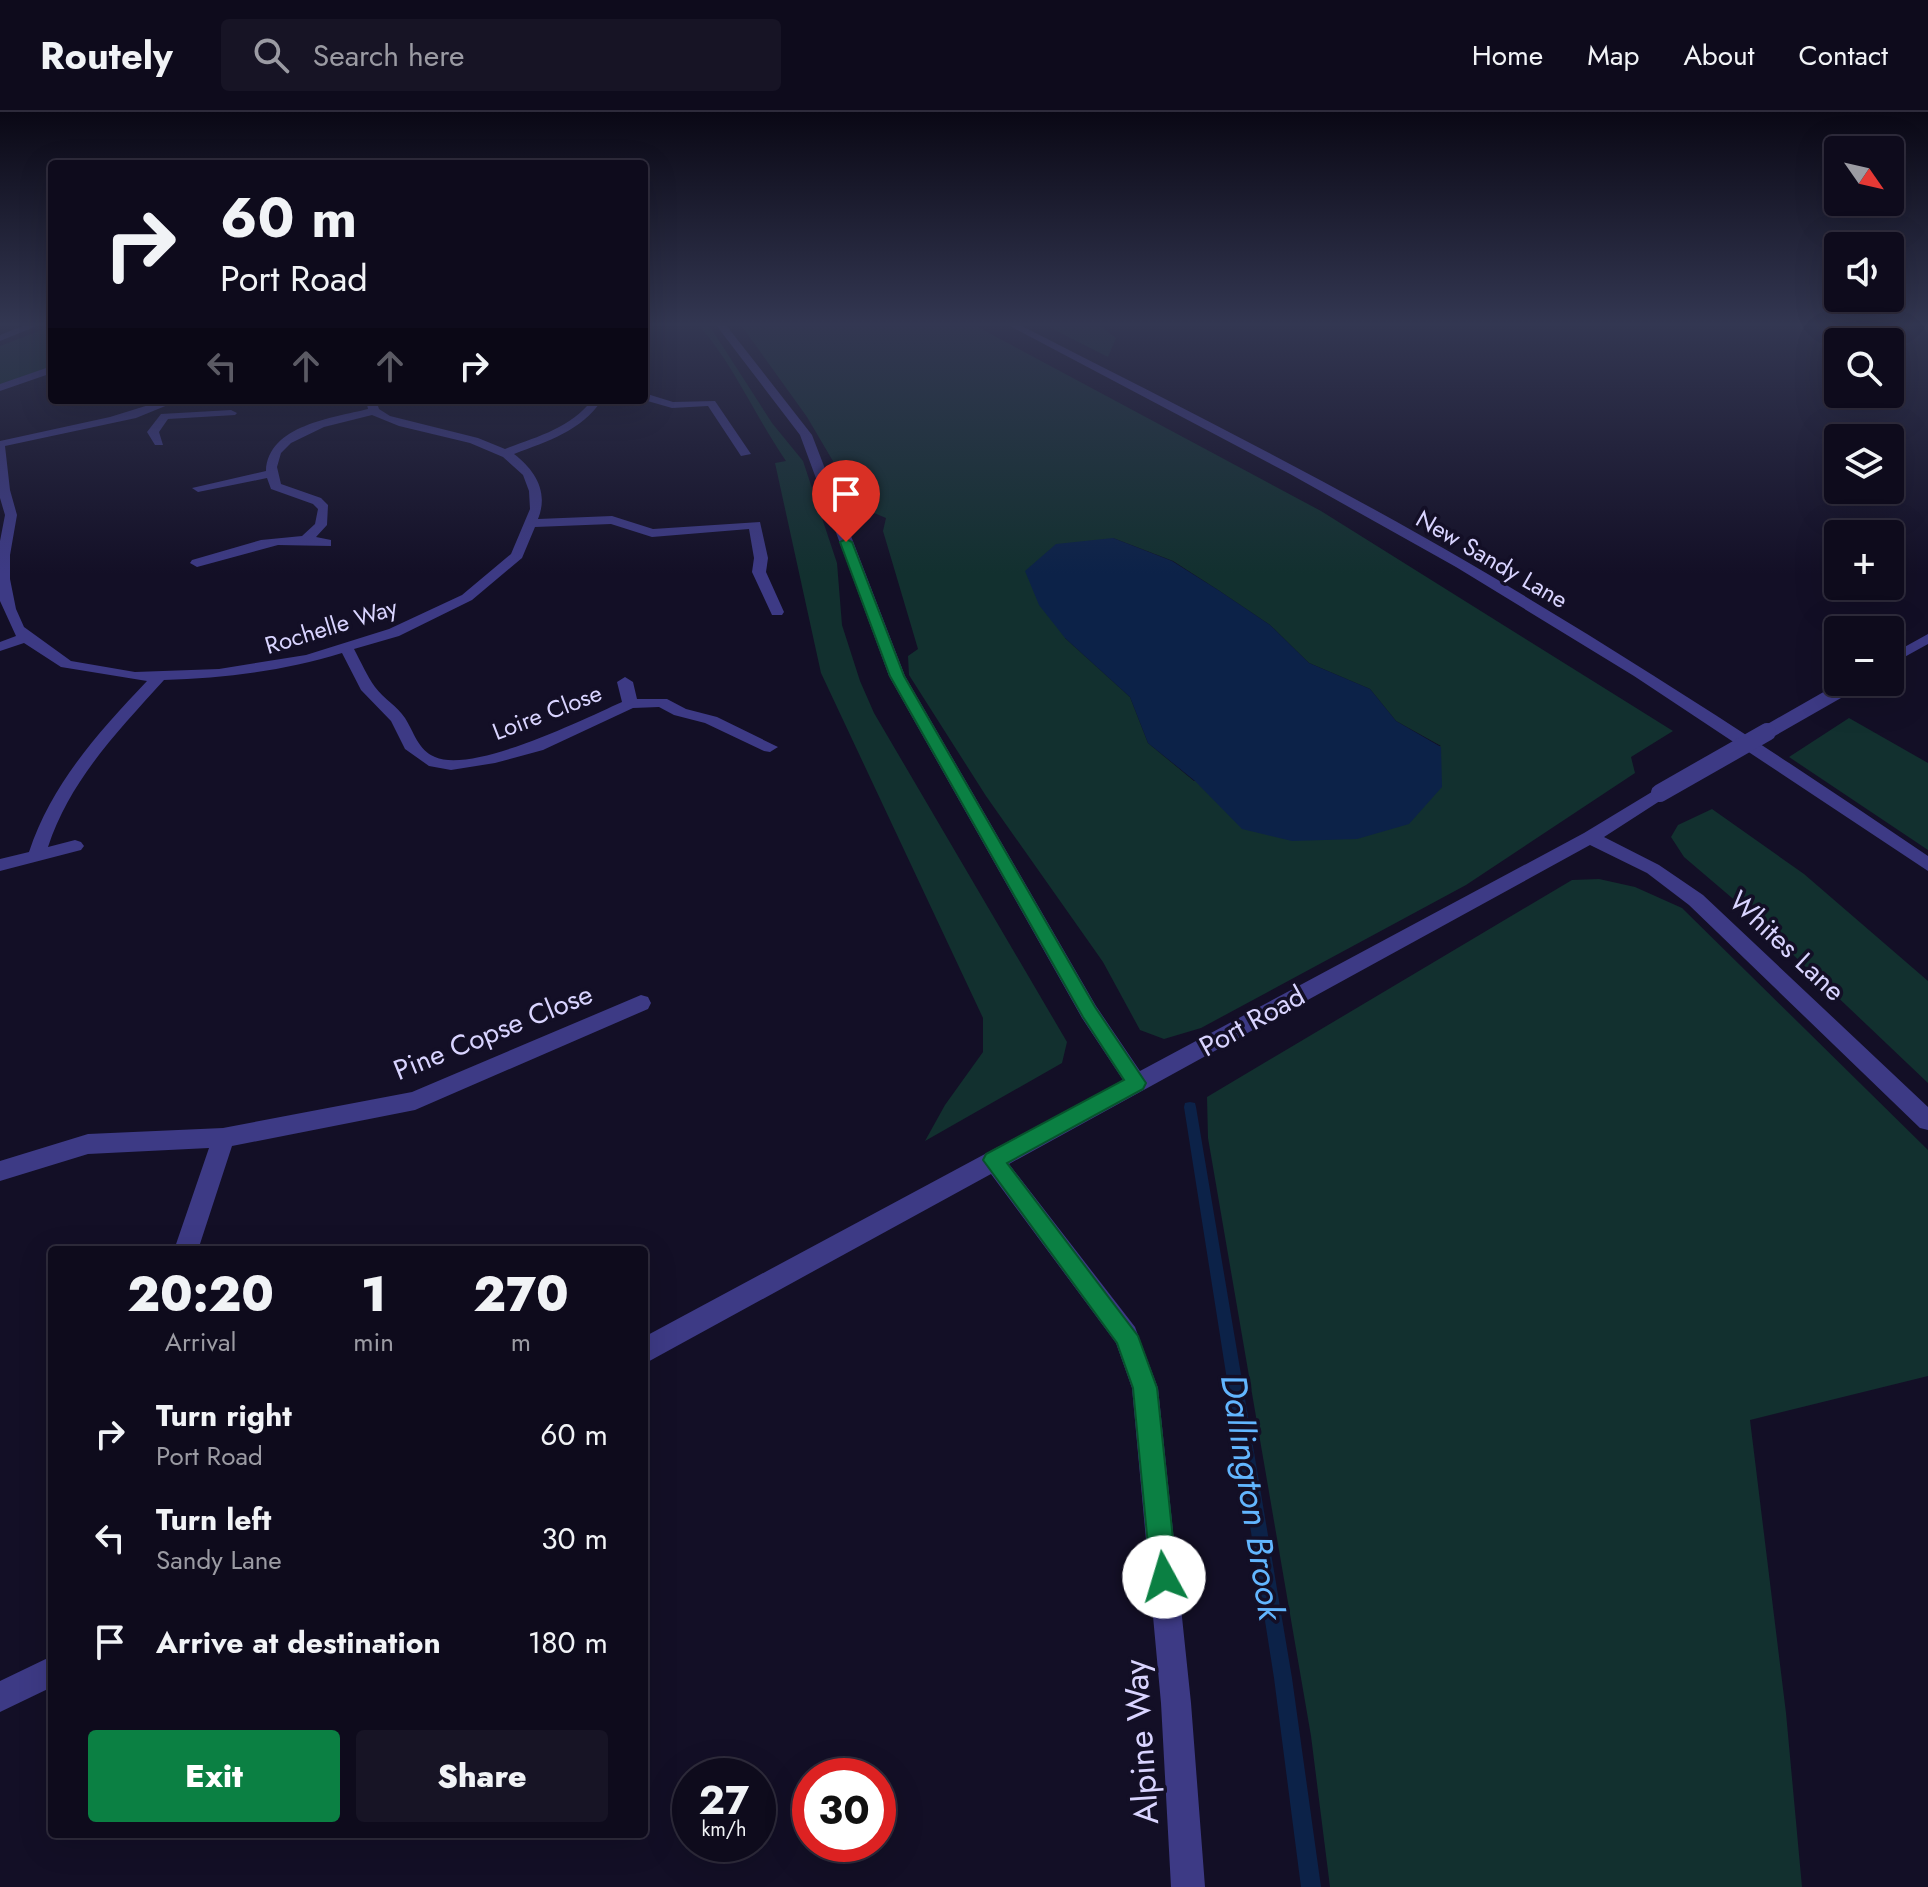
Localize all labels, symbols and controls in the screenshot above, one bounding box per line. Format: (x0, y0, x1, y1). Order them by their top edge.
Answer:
search box (221, 19, 781, 91)
text: Routely (40, 28, 173, 83)
icon: search (249, 33, 293, 77)
text: Search here (313, 34, 465, 77)
text: Home (1472, 35, 1543, 76)
text: Map (1587, 35, 1639, 76)
text: About (1683, 35, 1755, 76)
text: Contact (1799, 35, 1888, 76)
north arrow (1824, 136, 1904, 216)
map controls (1824, 136, 1904, 696)
text: 60 m (220, 177, 357, 258)
icon: right (88, 192, 192, 296)
button: sound (1824, 232, 1904, 312)
text: Port Road (220, 252, 368, 304)
button: search (1824, 328, 1904, 408)
icon: left (200, 344, 244, 388)
icon: ahead (284, 344, 328, 388)
icon: ahead (368, 344, 412, 388)
icon: right (452, 344, 496, 388)
button: layers (1824, 424, 1904, 504)
pin (812, 460, 880, 542)
icon: arrive (824, 472, 868, 516)
street label: New Sandy Lane (1410, 501, 1574, 617)
button: + (1824, 520, 1904, 600)
street label: Rochelle Way (260, 589, 402, 663)
button: − (1824, 616, 1904, 696)
street label: Loire Close (487, 675, 607, 749)
street label: Whites Lane (1720, 881, 1854, 1011)
street label: Pine Copse Close (387, 973, 599, 1091)
street label: Port Road (1192, 975, 1312, 1067)
text: 20:20 (127, 1260, 274, 1329)
text: 1 (361, 1260, 386, 1329)
text: 270 (473, 1260, 569, 1329)
text: Arrival (165, 1323, 236, 1361)
text: min (353, 1323, 394, 1361)
text: m (511, 1323, 531, 1361)
water label: Dallington Brook (1208, 1370, 1298, 1625)
text: Turn right (156, 1394, 292, 1437)
icon: right (88, 1412, 132, 1456)
text: 60 m (540, 1413, 608, 1456)
text: Port Road (156, 1437, 263, 1475)
text: Turn left (156, 1498, 271, 1541)
icon: left (88, 1516, 132, 1560)
text: 30 m (541, 1517, 608, 1560)
position arrow (1122, 1535, 1206, 1619)
text: Sandy Lane (156, 1541, 282, 1579)
icon: arrive (88, 1620, 132, 1664)
text: Arrive at destination (156, 1621, 441, 1664)
text: 180 m (528, 1621, 608, 1664)
street label: Alpine Way (1111, 1658, 1171, 1826)
button: Exit (88, 1730, 340, 1822)
button: Share (356, 1730, 608, 1822)
speed limit sign: 30 (792, 1758, 896, 1862)
text: 27 (699, 1771, 749, 1829)
text: km/h (701, 1815, 747, 1844)

